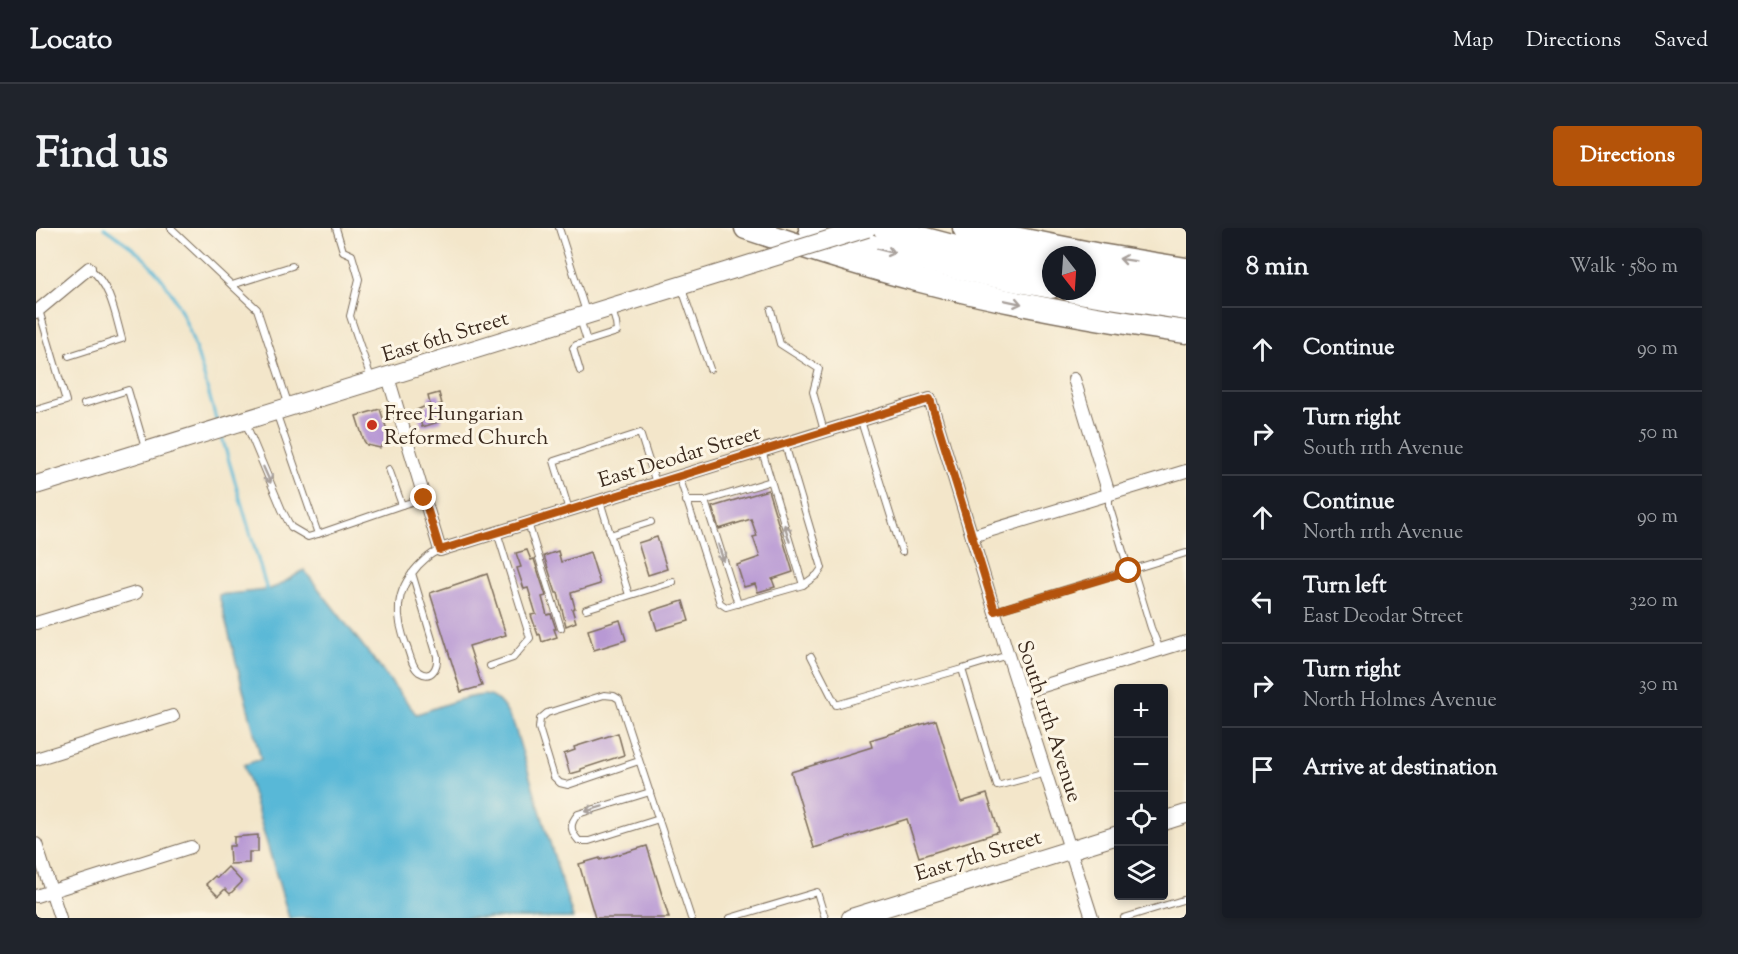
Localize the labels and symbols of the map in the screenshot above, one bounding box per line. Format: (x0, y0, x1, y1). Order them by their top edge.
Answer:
one-way arrow (876, 245, 895, 257)
north arrow (1042, 246, 1096, 300)
one-way arrow (1119, 254, 1139, 265)
one-way arrow (1003, 297, 1022, 309)
street label: East 6th Street (379, 304, 513, 371)
place label: Free Hungarian Reformed Church (384, 400, 548, 454)
marker: Free Hungarian Reformed Church (365, 418, 379, 432)
street label: East Deodar Street (595, 419, 764, 497)
one-way arrow (261, 465, 273, 483)
route end (410, 484, 436, 510)
one-way arrow (781, 524, 792, 543)
one-way arrow (716, 543, 727, 562)
route start (1115, 557, 1141, 583)
street label: South 11th Avenue (1008, 637, 1088, 806)
one-way arrow (585, 804, 604, 815)
street label: East 7th Street (912, 823, 1046, 890)

